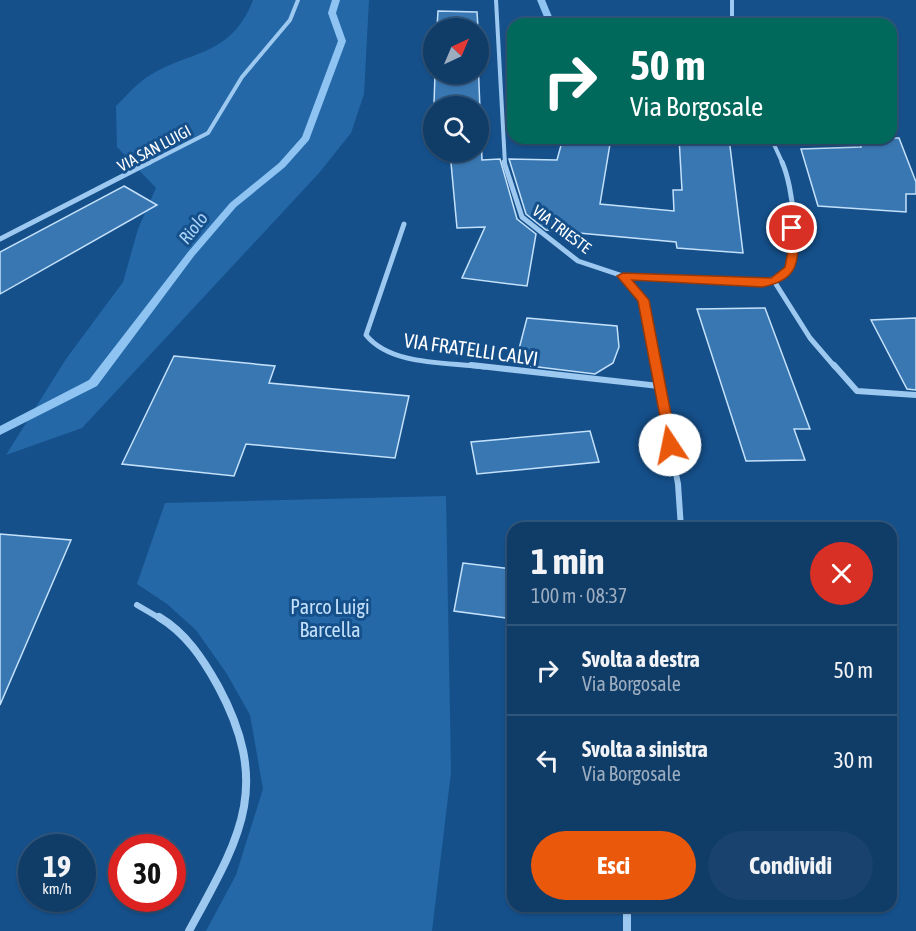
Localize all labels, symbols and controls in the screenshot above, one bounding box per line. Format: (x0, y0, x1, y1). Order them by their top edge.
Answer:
north arrow (423, 18, 489, 84)
map controls (423, 18, 489, 162)
text: 50 m (630, 41, 705, 89)
icon: right (531, 42, 609, 120)
text: Via Borgosale (630, 91, 763, 122)
button: search (423, 96, 489, 162)
street label: VIA SAN LUIGI (114, 121, 194, 175)
street label: VIA TRIESTE (529, 201, 595, 257)
pin (766, 202, 817, 253)
water label: Riolo (174, 208, 212, 248)
icon: arrive (775, 211, 808, 244)
street label: VIA FRATELLI CALVI (402, 328, 540, 370)
position arrow (638, 413, 702, 477)
text: 1 min (531, 540, 605, 582)
button: close (810, 542, 873, 605)
text: 100 m · 08:37 (531, 584, 627, 607)
park label: Parco Luigi Barcella (290, 595, 370, 641)
text: Svolta a destra (582, 646, 700, 672)
icon: right (531, 654, 564, 687)
text: 50 m (833, 657, 873, 683)
text: Via Borgosale (582, 672, 681, 695)
text: Svolta a sinistra (582, 736, 708, 762)
icon: left (531, 744, 564, 777)
text: 30 m (833, 747, 873, 773)
text: Via Borgosale (582, 762, 681, 785)
button: Esci (531, 831, 696, 900)
button: Condividi (708, 831, 873, 900)
speed limit sign: 30 (108, 834, 186, 912)
text: 19 (43, 849, 71, 883)
text: km/h (42, 880, 72, 897)

